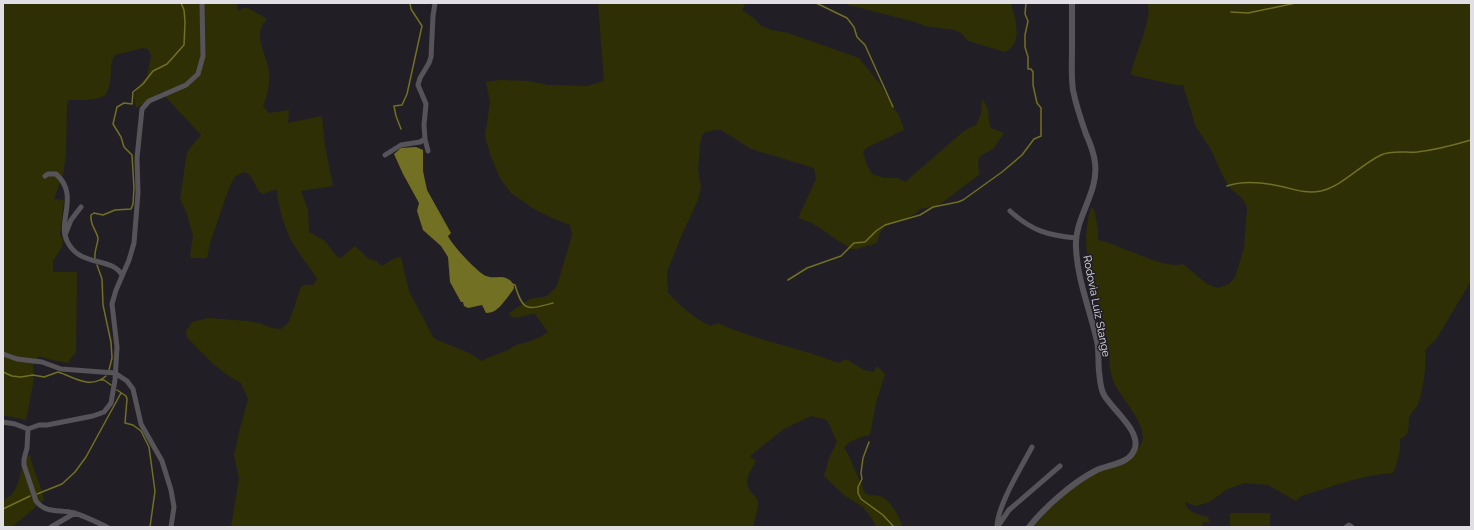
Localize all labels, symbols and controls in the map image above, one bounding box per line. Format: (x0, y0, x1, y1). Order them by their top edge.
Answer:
street label: Rodovia Luiz Stange (1080, 254, 1113, 359)

